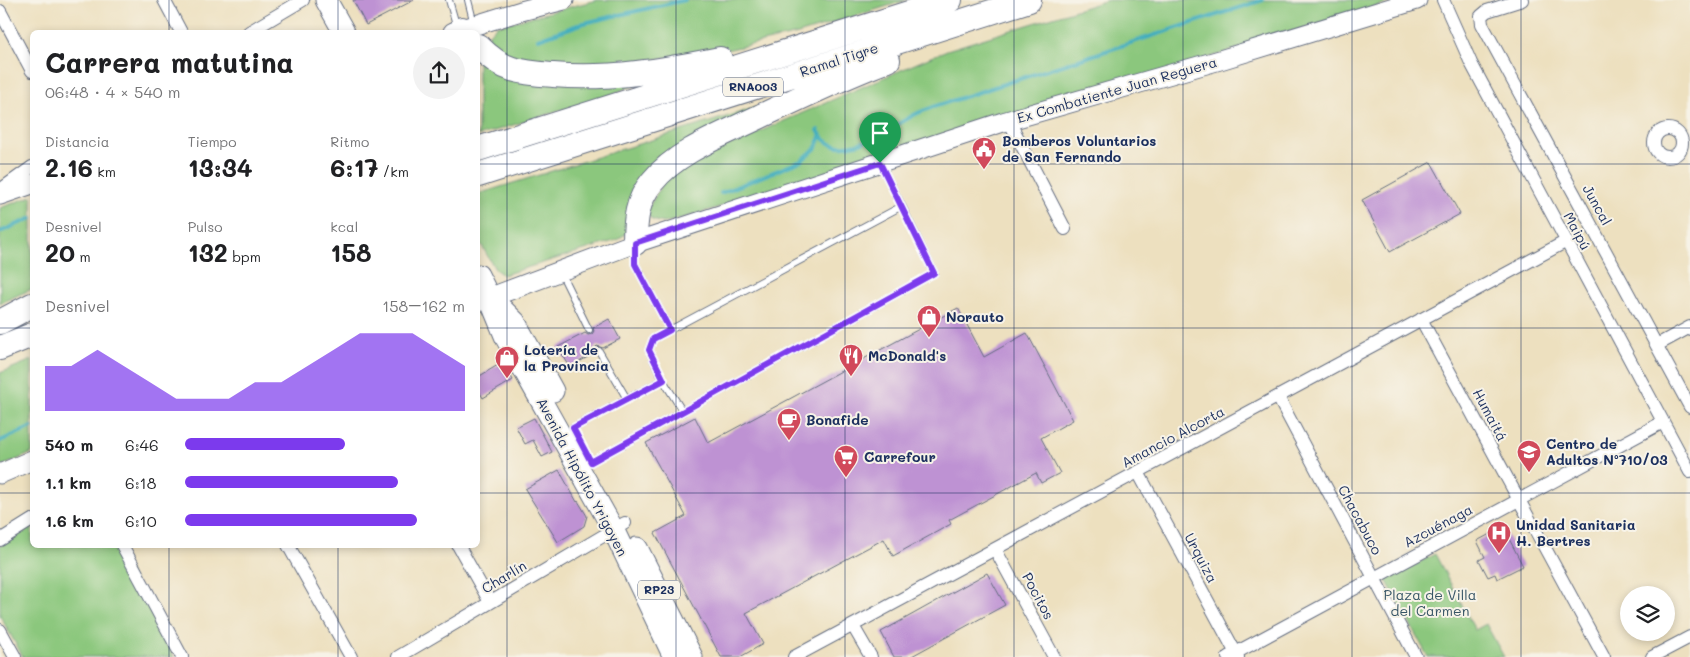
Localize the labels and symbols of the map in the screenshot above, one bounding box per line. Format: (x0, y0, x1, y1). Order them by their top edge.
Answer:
street label: Ramal Tigre (797, 38, 881, 81)
street label: Ex Combatiente Juan Reguera (1015, 52, 1219, 127)
road number: RNA003 (723, 77, 783, 96)
pin (859, 112, 901, 163)
place label: Bomberos Voluntarios de San Fernando (1002, 131, 1156, 166)
public building icon: Bomberos Voluntarios de San Fernando (971, 136, 997, 170)
street label: Juncal (1579, 181, 1616, 228)
street label: Maipú (1560, 208, 1595, 253)
shop icon: Norauto (916, 304, 942, 338)
place label: Norauto (946, 307, 1004, 326)
place label: Lotería de la Provincia (524, 340, 609, 375)
restaurant icon: McDonald's (838, 343, 864, 377)
shop icon: Lotería de la Provincia (494, 345, 520, 379)
place label: McDonald's (868, 346, 946, 365)
street label: Humaitá (1469, 385, 1512, 444)
street label: Avenida Hipólito Yrigoyen (532, 394, 632, 559)
street label: Amancio Alcorta (1118, 401, 1228, 472)
cafe icon: Bonafide (776, 407, 802, 441)
place label: Bonafide (806, 410, 869, 429)
place label: Centro de Adultos Nº710/03 (1546, 434, 1668, 469)
school or university icon: Centro de Adultos Nº710/03 (1516, 439, 1542, 473)
supermarket icon: Carrefour (833, 444, 859, 478)
place label: Carrefour (864, 447, 936, 466)
street label: Chacabuco (1334, 481, 1387, 558)
street label: Azcuénaga (1400, 499, 1475, 552)
place label: Unidad Sanitaria H. Bertres (1516, 515, 1636, 550)
hospital icon: Unidad Sanitaria H. Bertres (1486, 520, 1512, 554)
street label: Urquiza (1180, 530, 1222, 586)
street label: Charlín (478, 556, 530, 597)
street label: Pocitos (1018, 569, 1059, 623)
road number: RP23 (638, 580, 680, 600)
park label: Plaza de Villa del Carmen (1384, 585, 1476, 620)

